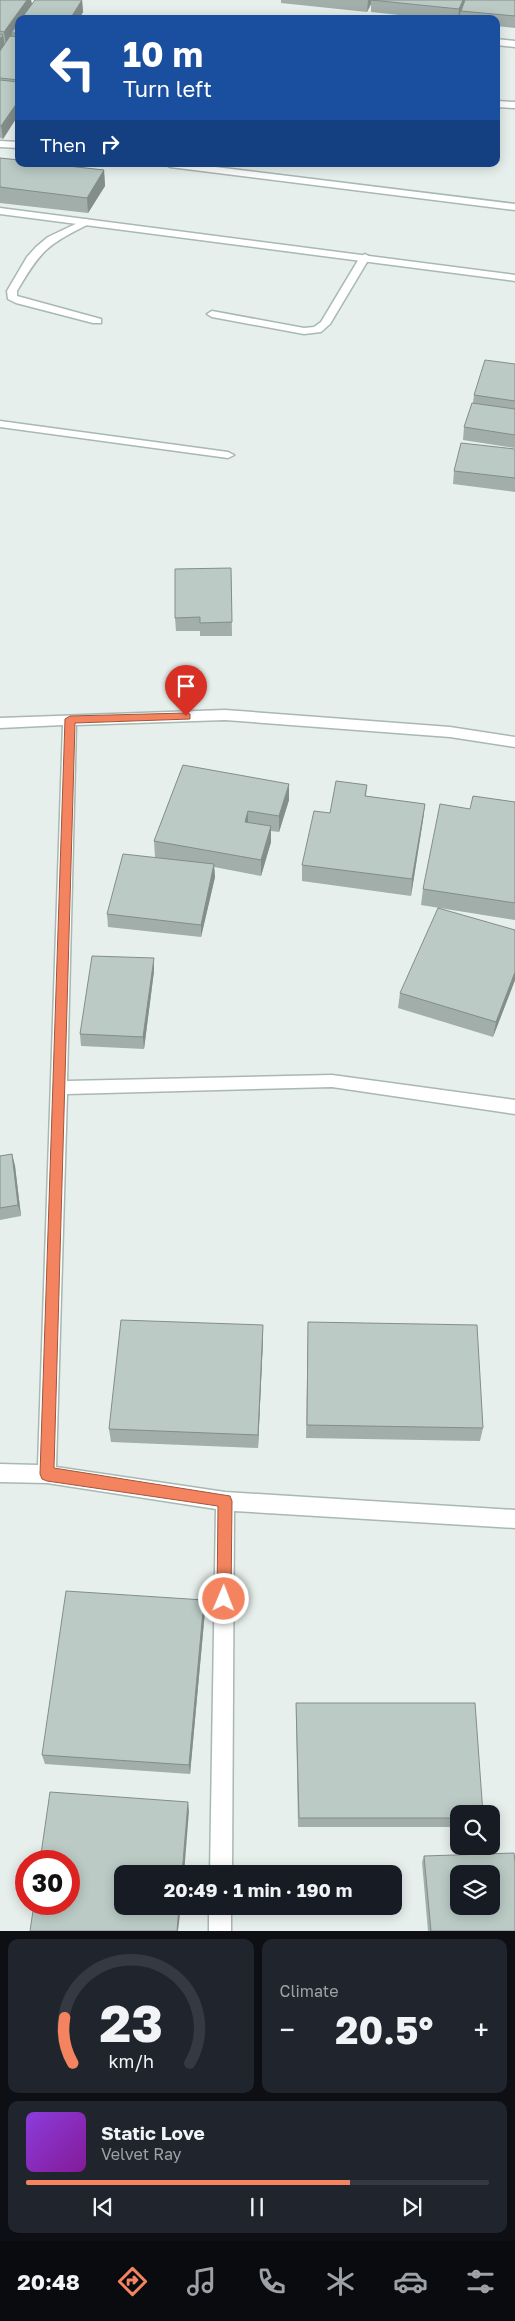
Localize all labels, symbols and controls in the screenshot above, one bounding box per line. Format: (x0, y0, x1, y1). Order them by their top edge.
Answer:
text: 10 m (123, 33, 203, 75)
icon: left (40, 35, 105, 100)
text: Turn left (123, 75, 212, 102)
icon: right (96, 130, 124, 158)
text: Then (40, 133, 86, 156)
pin (165, 665, 207, 716)
icon: arrive (172, 672, 200, 700)
position arrow (197, 1572, 249, 1624)
map controls (450, 1805, 500, 1915)
button: search (450, 1805, 500, 1855)
speed limit sign: 30 (15, 1850, 80, 1915)
button: layers (450, 1865, 500, 1915)
text: 20:49 · 1 min · 190 m (164, 1878, 352, 1901)
text: Climate (280, 1981, 339, 2001)
text: 23 (99, 1991, 162, 2053)
text: 20.5° (335, 2007, 433, 2052)
text: − (280, 2013, 295, 2046)
text: + (474, 2013, 489, 2046)
text: km/h (108, 2050, 153, 2072)
text: Static Love (101, 2121, 205, 2144)
text: Velvet Ray (101, 2144, 182, 2164)
icon: previous (89, 2193, 117, 2221)
icon: pause (243, 2193, 271, 2221)
icon: next (398, 2193, 426, 2221)
icon: directions (115, 2264, 150, 2299)
icon: music (184, 2264, 219, 2299)
icon: phone (254, 2264, 289, 2299)
icon: climate (323, 2264, 358, 2299)
icon: car (393, 2264, 428, 2299)
icon: filters (463, 2264, 498, 2299)
text: 20:48 (17, 2268, 80, 2295)

